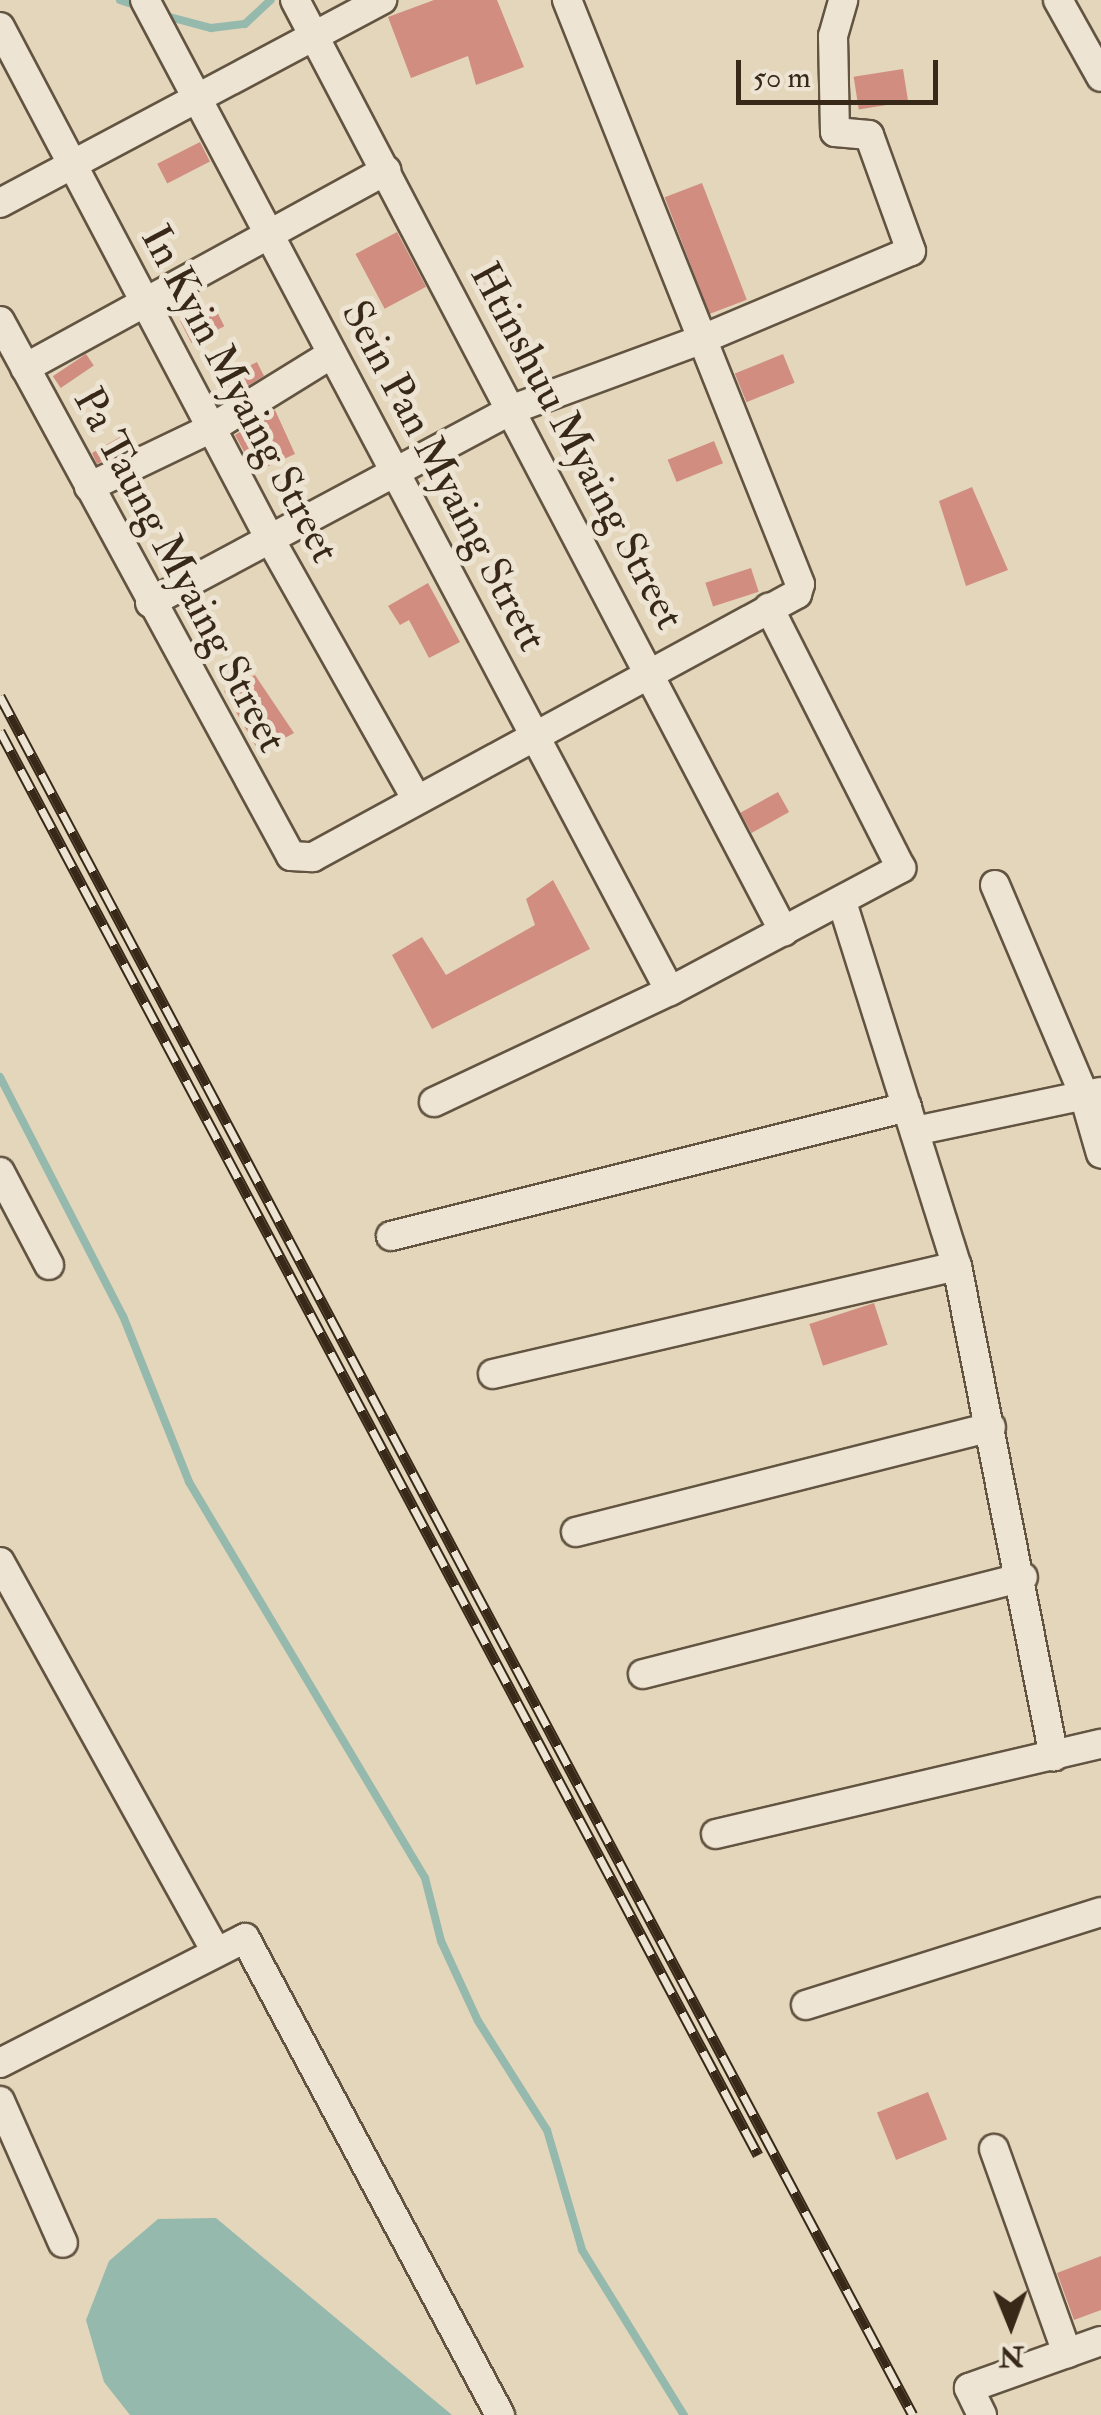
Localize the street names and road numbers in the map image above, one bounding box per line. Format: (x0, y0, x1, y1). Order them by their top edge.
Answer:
street label: In Kyin Myaing Street (130, 217, 350, 571)
street label: Htinshuu Myaing Street (459, 254, 695, 638)
street label: Sein Pan Myaing Strett (330, 292, 558, 660)
street label: Pa Taung Myaing Street (63, 379, 297, 761)

